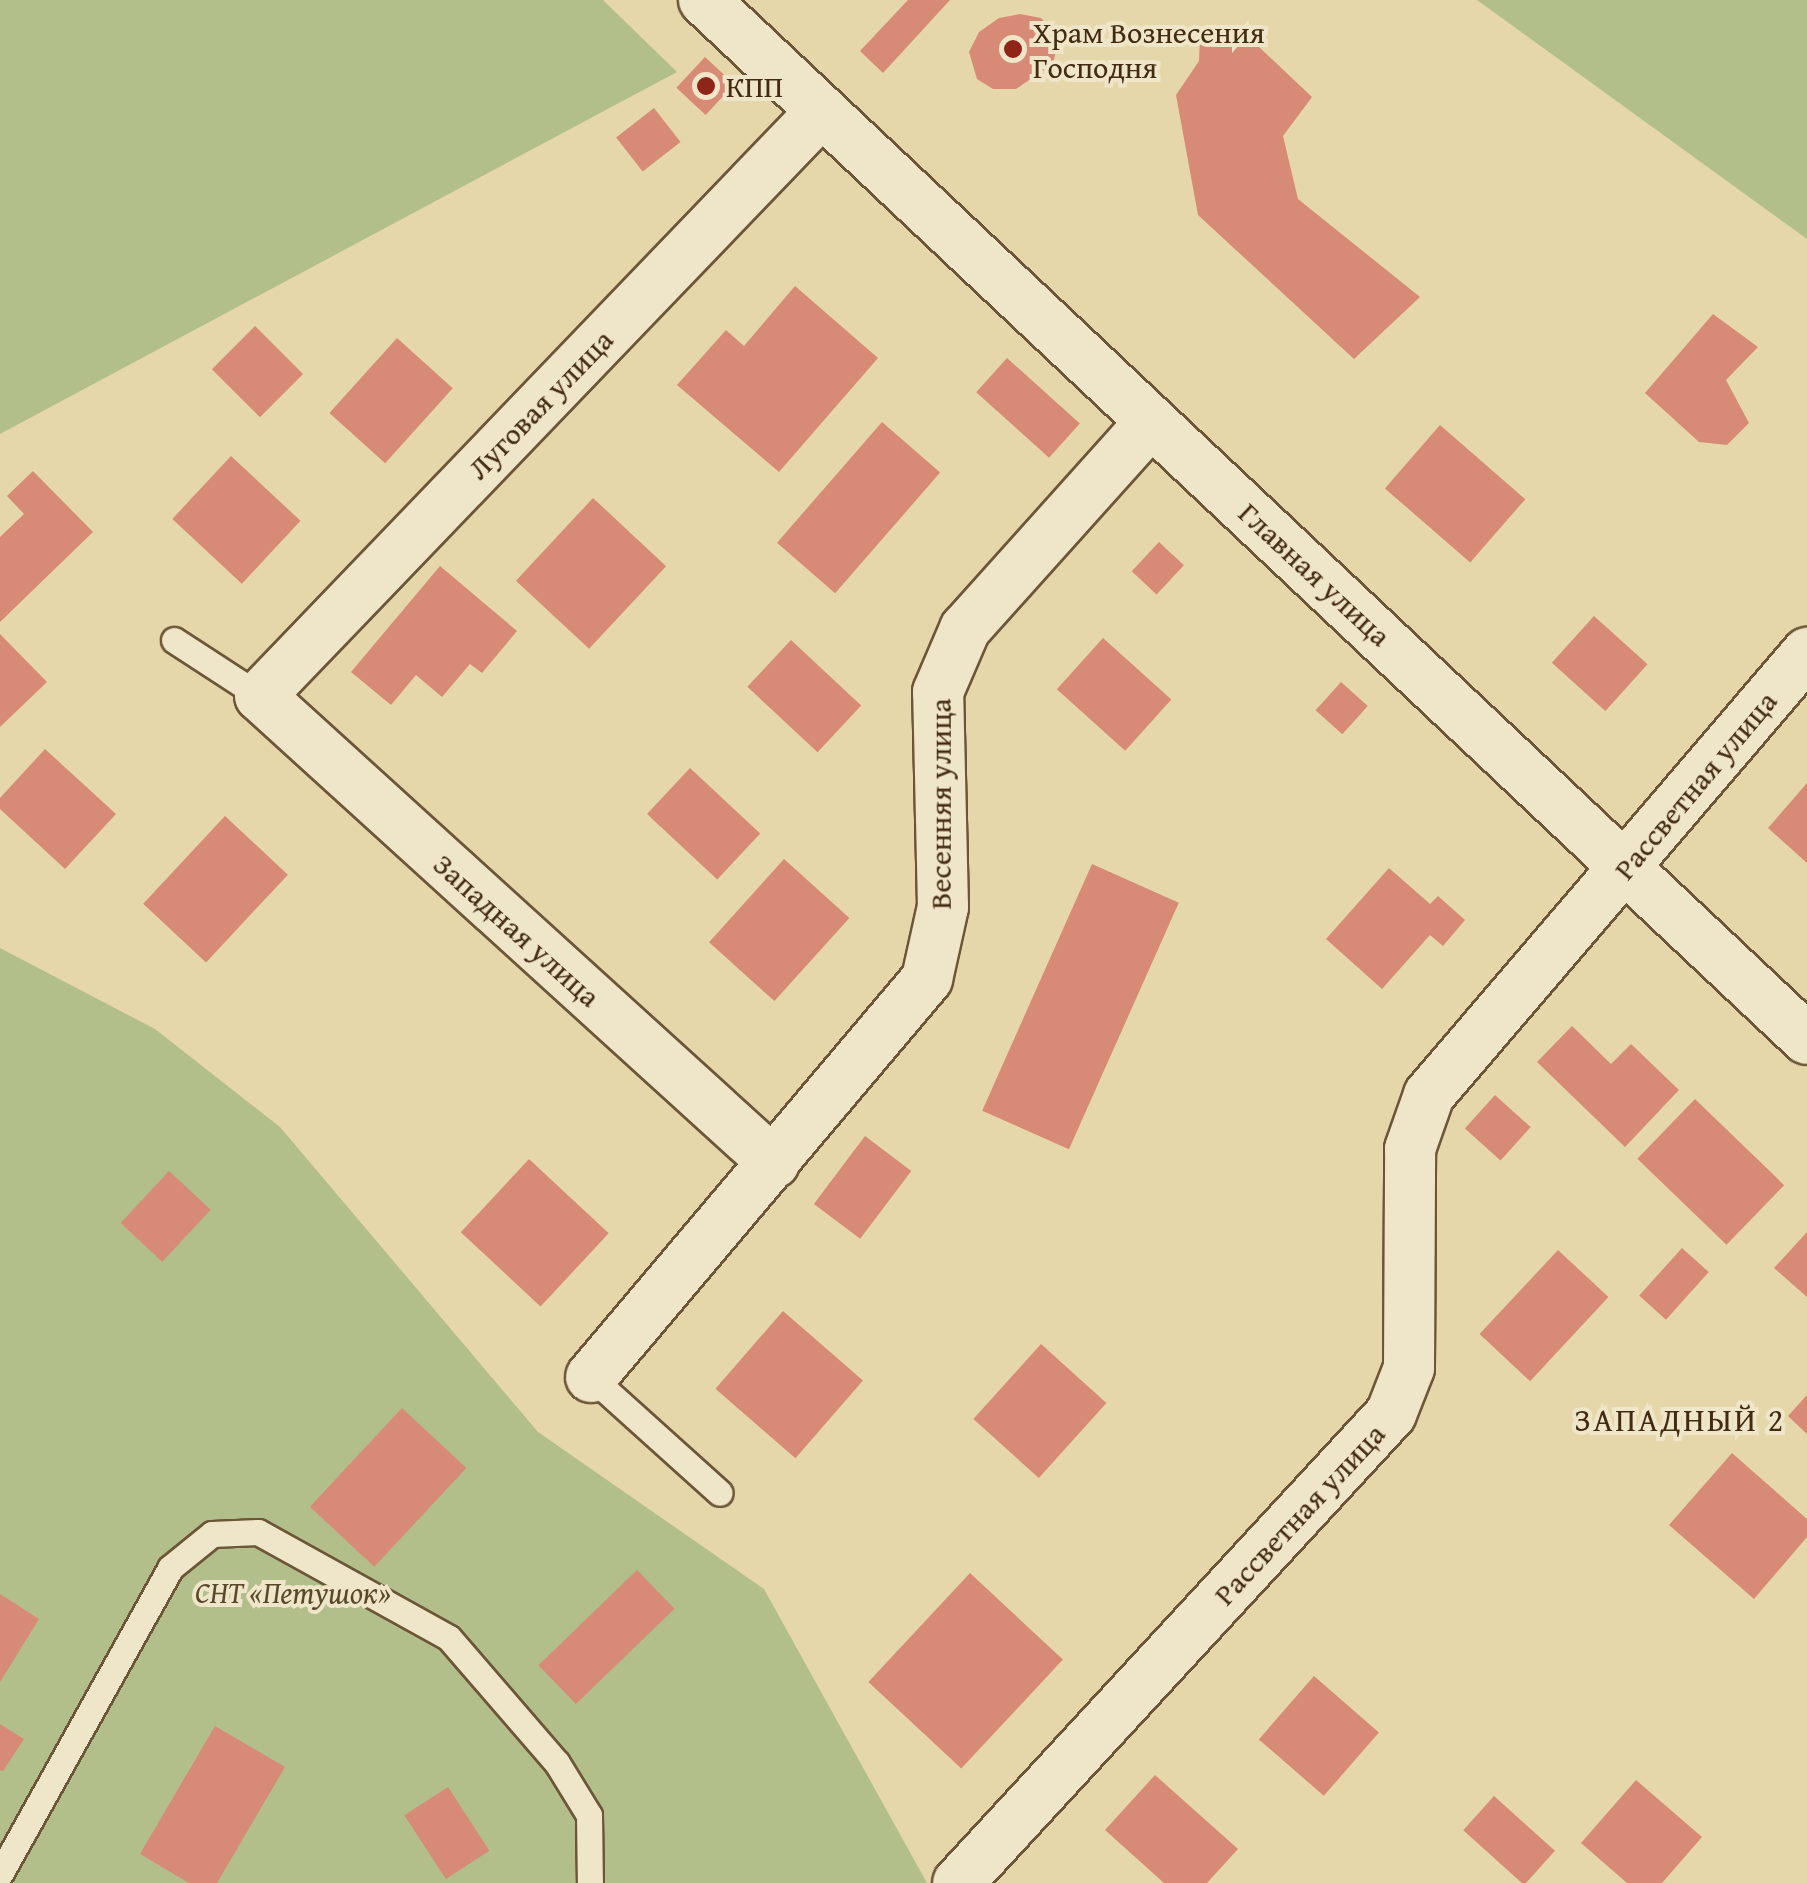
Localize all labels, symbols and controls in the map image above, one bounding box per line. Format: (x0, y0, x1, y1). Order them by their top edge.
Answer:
place label: Храм Вознесения Господня (1033, 14, 1265, 84)
marker: Храм Вознесения Господня (1002, 38, 1024, 60)
place label: КПП (726, 68, 783, 104)
marker: КПП (695, 75, 717, 97)
street label: Луговая улица (460, 322, 620, 486)
street label: Главная улица (1232, 495, 1398, 653)
street label: Рассветная улица (1606, 684, 1784, 886)
street label: Весенняя улица (922, 698, 958, 910)
street label: Западная улица (426, 846, 608, 1014)
district label: ЗАПАДНЫЙ 2 (1574, 1401, 1786, 1439)
street label: Рассветная улица (1206, 1416, 1392, 1612)
park label: СНТ «Петушок» (195, 1574, 391, 1610)

